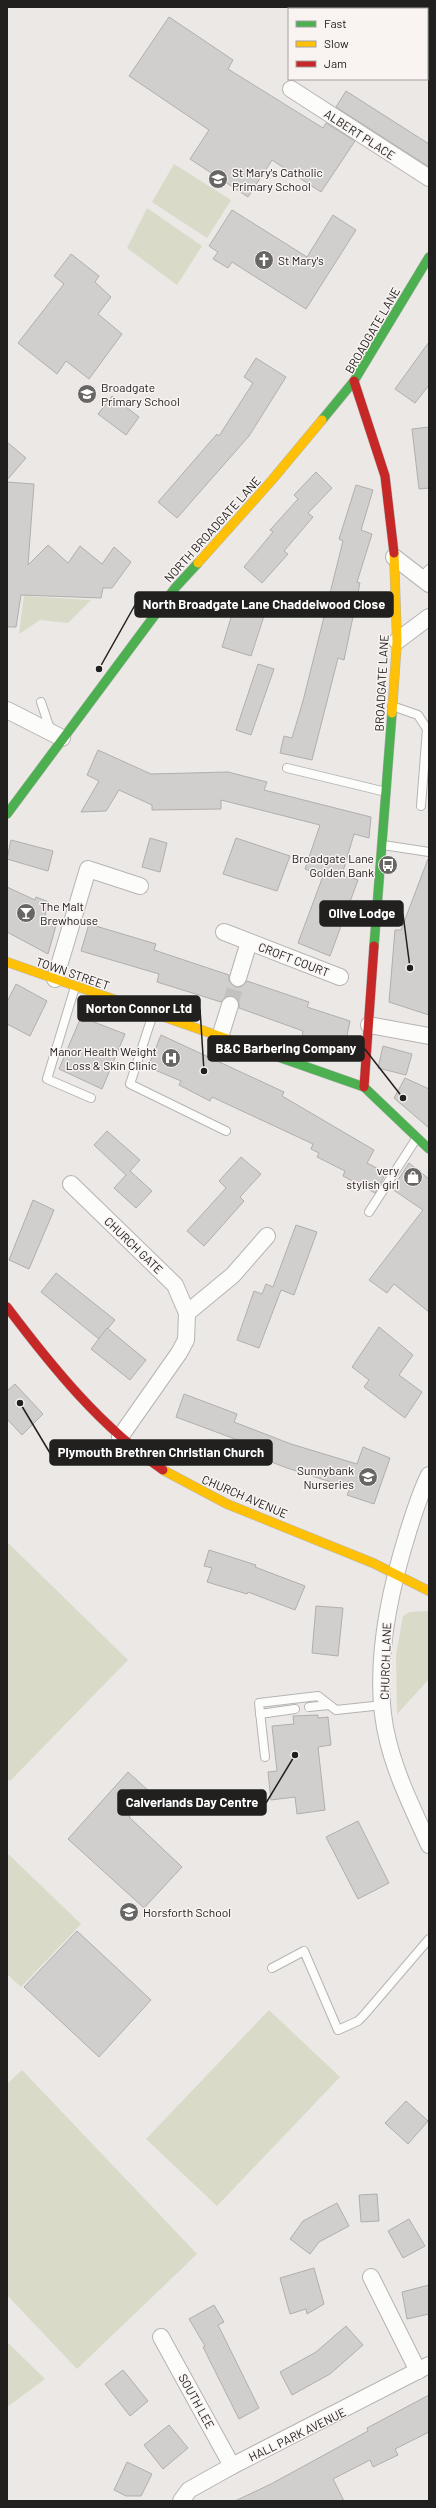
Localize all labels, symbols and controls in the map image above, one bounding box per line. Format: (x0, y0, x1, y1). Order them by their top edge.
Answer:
legend (288, 8, 428, 80)
text: Fast (324, 16, 347, 30)
text: Slow (324, 36, 349, 50)
text: Jam (324, 56, 347, 70)
street label: ALBERT PLACE (322, 106, 398, 162)
place label: St Mary's Catholic Primary School (232, 165, 323, 193)
school or university icon: St Mary's Catholic Primary School (207, 168, 229, 190)
church icon: St Mary's (253, 249, 275, 271)
place label: St Mary's (278, 253, 324, 267)
street label: BROADGATE LANE (342, 284, 402, 376)
place label: Broadgate Primary School (101, 380, 180, 408)
school or university icon: Broadgate Primary School (76, 383, 98, 405)
street label: NORTH BROADGATE LANE (161, 473, 263, 585)
callout: North Broadgate Lane Chaddelwood Close (135, 592, 393, 617)
text: North Broadgate Lane Chaddelwood Close (143, 596, 385, 612)
street label: BROADGATE LANE (371, 634, 391, 732)
place label: Broadgate Lane Golden Bank (292, 851, 374, 879)
bus stop icon: Broadgate Lane Golden Bank (377, 854, 399, 876)
place label: The Malt Brewhouse (40, 899, 98, 927)
callout: Olive Lodge (320, 901, 403, 926)
bar icon: The Malt Brewhouse (15, 902, 37, 924)
text: Olive Lodge (329, 905, 395, 921)
street label: CROFT COURT (257, 939, 332, 979)
street label: TOWN STREET (34, 954, 112, 992)
callout: Norton Connor Ltd (78, 996, 200, 1021)
text: Norton Connor Ltd (86, 1000, 192, 1016)
callout: B&C Barbering Company (208, 1036, 364, 1061)
text: B&C Barbering Company (216, 1040, 357, 1056)
place label: Manor Health Weight Loss & Skin Clinic (50, 1044, 157, 1072)
hospital icon: Manor Health Weight Loss & Skin Clinic (160, 1047, 182, 1069)
place label: very stylish girl (346, 1163, 399, 1191)
shop icon: very stylish girl (402, 1166, 424, 1188)
street label: CHURCH GATE (102, 1214, 166, 1276)
callout: Plymouth Brethren Christian Church (50, 1440, 272, 1465)
text: Plymouth Brethren Christian Church (58, 1444, 264, 1460)
place label: Sunnybank Nurseries (297, 1463, 354, 1491)
school or university icon: Sunnybank Nurseries (357, 1466, 379, 1488)
street label: CHURCH AVENUE (200, 1472, 290, 1520)
street label: CHURCH LANE (377, 1622, 393, 1700)
callout: Calverlands Day Centre (118, 1790, 266, 1815)
text: Calverlands Day Centre (126, 1794, 258, 1810)
school or university icon: Horsforth School (118, 1901, 140, 1923)
place label: Horsforth School (143, 1905, 231, 1919)
street label: SOUTH LEE (176, 2371, 218, 2431)
street label: HALL PARK AVENUE (246, 2404, 348, 2464)

